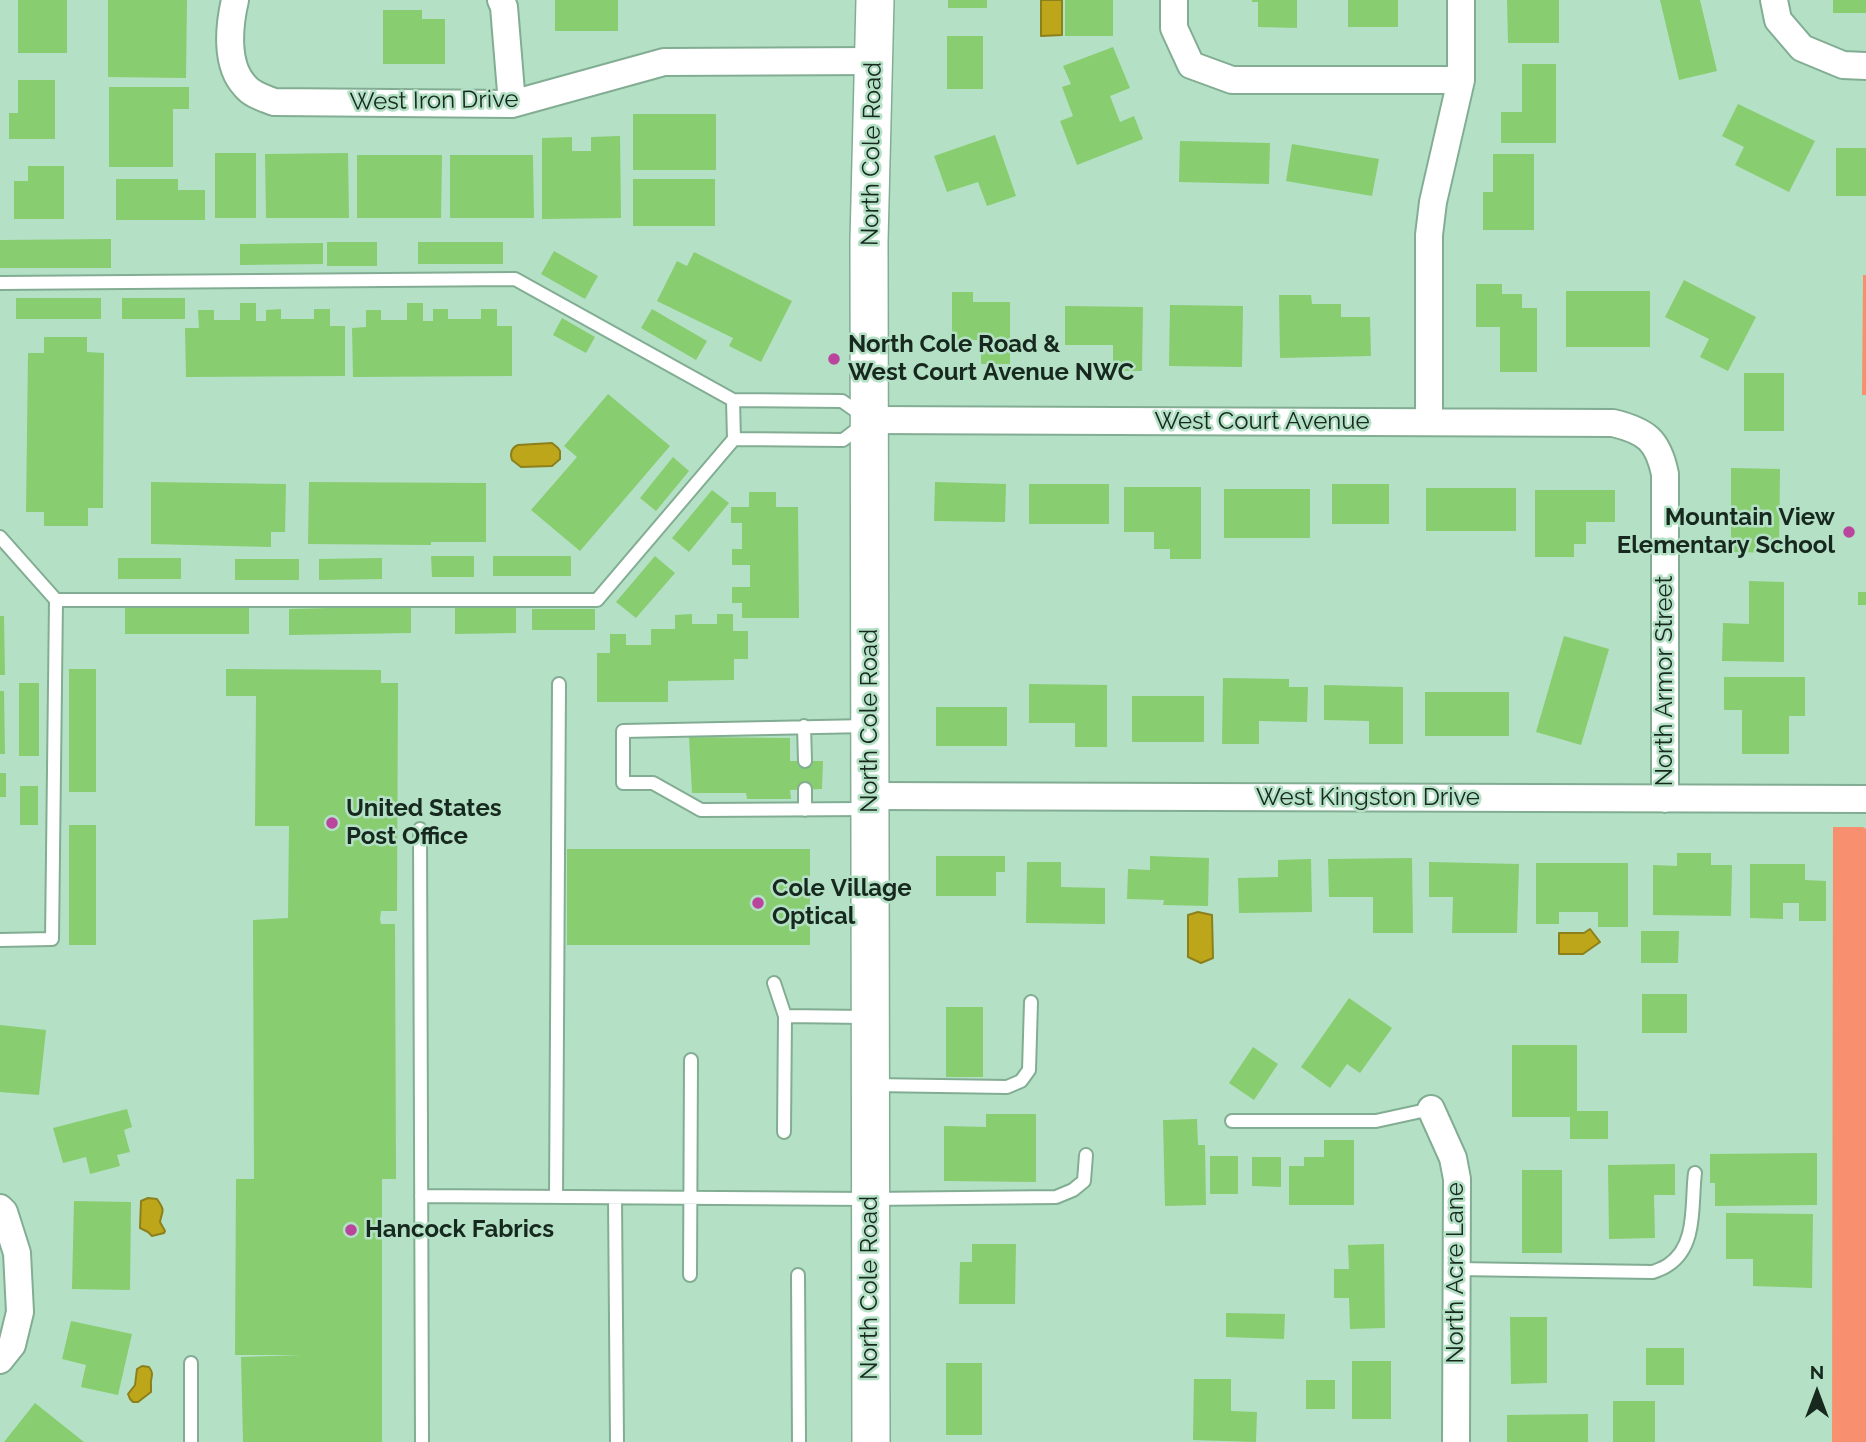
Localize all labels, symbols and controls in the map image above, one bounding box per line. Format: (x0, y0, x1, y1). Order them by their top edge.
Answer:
street label: North Cole Road (856, 62, 888, 246)
street label: West Iron Drive (349, 85, 519, 117)
place label: North Cole Road & West Court Avenue NWC (848, 331, 1134, 387)
marker: North Cole Road & West Court Avenue NWC (826, 351, 842, 367)
street label: West Court Avenue (1154, 408, 1370, 436)
place label: Mountain View Elementary School (1617, 504, 1835, 560)
marker: Mountain View Elementary School (1841, 524, 1857, 540)
street label: North Armor Street (1651, 575, 1679, 787)
street label: North Cole Road (856, 629, 884, 813)
street label: West Kingston Drive (1256, 784, 1480, 812)
place label: United States Post Office (346, 795, 502, 851)
marker: United States Post Office (324, 815, 340, 831)
place label: Cole Village Optical (772, 875, 912, 931)
marker: Cole Village Optical (750, 895, 766, 911)
street label: North Acre Lane (1442, 1182, 1470, 1364)
street label: North Cole Road (856, 1196, 884, 1380)
place label: Hancock Fabrics (365, 1216, 554, 1244)
marker: Hancock Fabrics (343, 1222, 359, 1238)
north arrow (1782, 1358, 1852, 1428)
text: N (1810, 1361, 1824, 1383)

